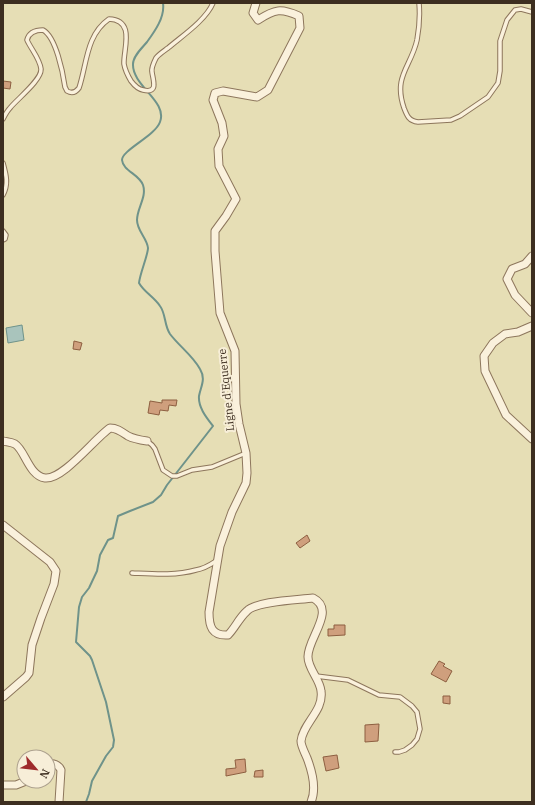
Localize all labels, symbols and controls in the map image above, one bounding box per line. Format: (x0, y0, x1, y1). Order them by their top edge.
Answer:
street label: Ligne d'Equerre (215, 348, 237, 432)
north arrow (16, 749, 56, 789)
text: N (36, 767, 53, 781)

